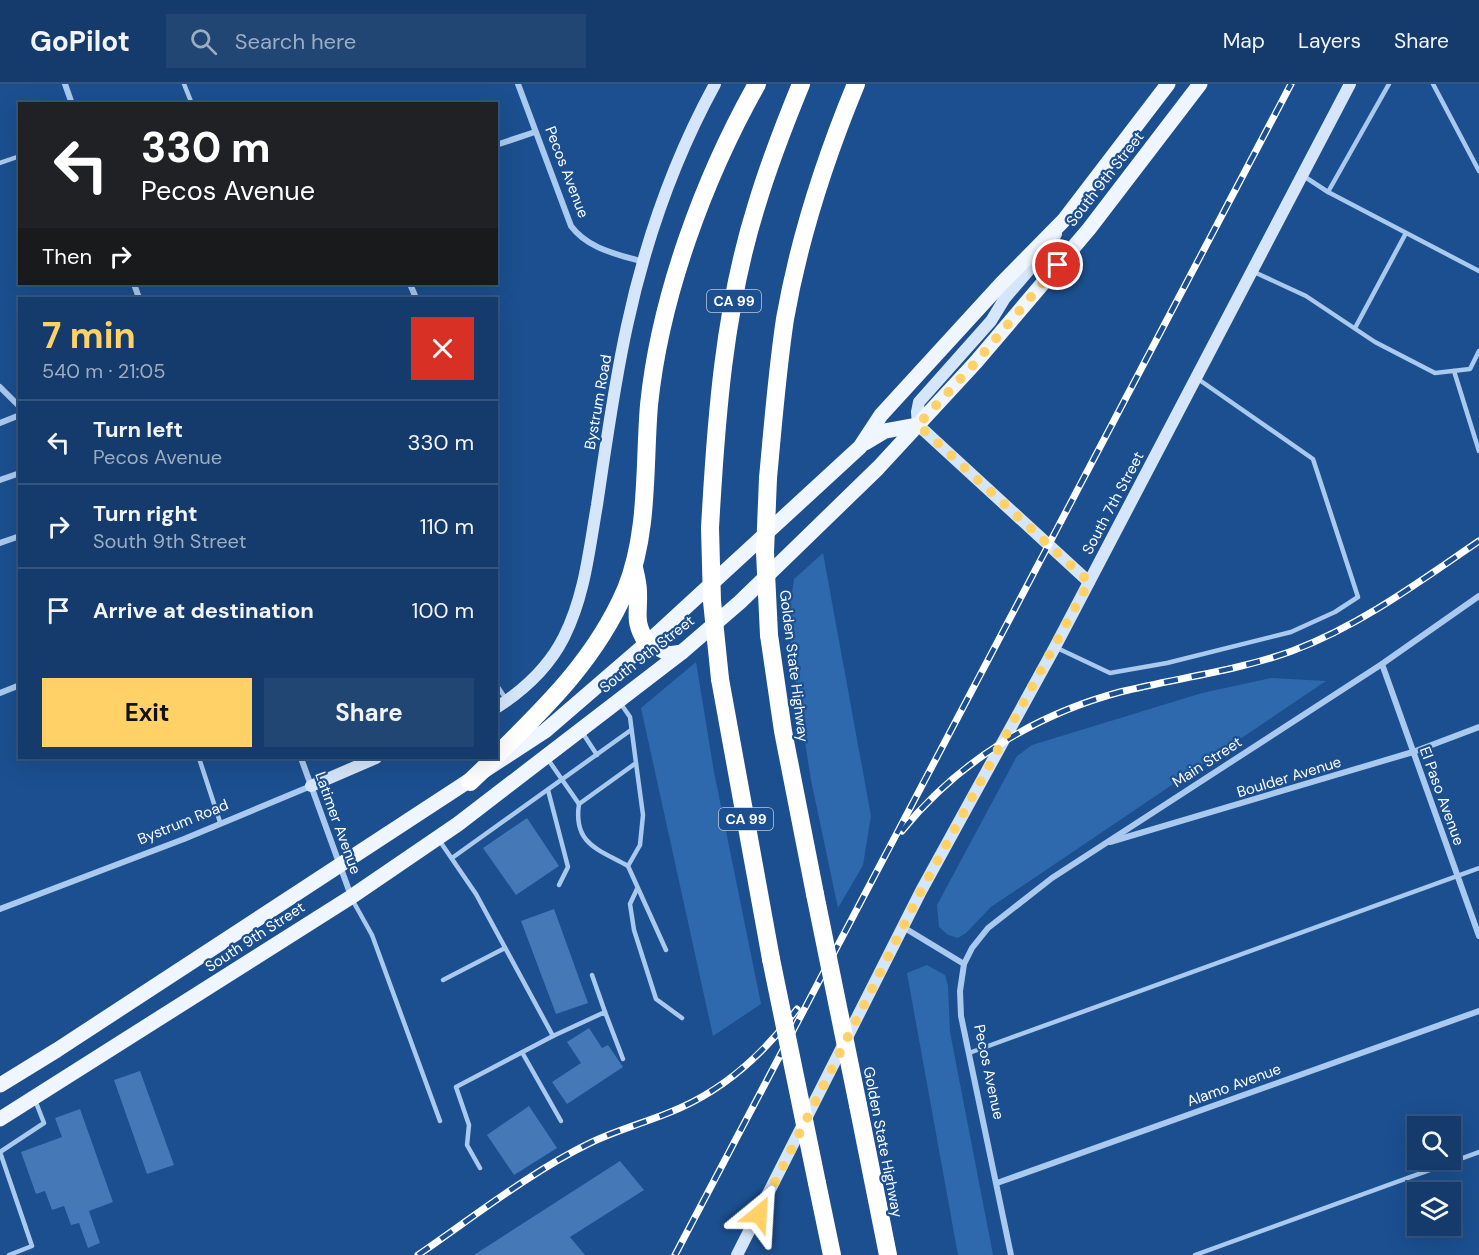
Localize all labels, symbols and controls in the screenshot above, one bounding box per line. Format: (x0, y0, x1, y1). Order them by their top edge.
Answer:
search box (166, 14, 586, 68)
text: GoPilot (30, 23, 130, 60)
icon: search (187, 25, 220, 58)
text: Search here (235, 27, 356, 56)
text: Map (1223, 27, 1265, 55)
text: Layers (1298, 27, 1361, 55)
text: Share (1394, 27, 1449, 55)
text: 330 m (141, 120, 271, 175)
street label: Pecos Avenue (540, 123, 594, 221)
icon: left (42, 126, 120, 204)
street label: South 9th Street (1062, 127, 1148, 231)
text: Pecos Avenue (141, 173, 315, 208)
pin (1032, 239, 1083, 290)
icon: right (104, 240, 137, 273)
text: Then (42, 242, 92, 271)
icon: arrive (1041, 248, 1074, 281)
road number: CA 99 (707, 290, 761, 312)
text: 7 min (42, 312, 136, 359)
button: close (411, 317, 474, 380)
street label: Bystrum Road (580, 353, 616, 451)
text: 540 m · 21:05 (42, 358, 165, 384)
text: Turn left (93, 415, 183, 444)
icon: left (42, 426, 75, 459)
text: 330 m (407, 428, 474, 457)
text: Pecos Avenue (93, 444, 222, 470)
street label: South 7th Street (1077, 448, 1149, 558)
text: Turn right (93, 499, 198, 528)
icon: right (42, 510, 75, 543)
text: 110 m (420, 512, 474, 541)
text: South 9th Street (93, 528, 246, 554)
street label: Golden State Highway (775, 589, 813, 744)
icon: arrive (42, 594, 75, 627)
text: Arrive at destination (93, 596, 314, 625)
text: 100 m (412, 596, 474, 625)
street label: South 9th Street (595, 611, 699, 697)
button: Exit (42, 678, 252, 747)
button: Share (264, 678, 474, 747)
street label: Main Street (1168, 732, 1246, 792)
street label: El Paso Avenue (1415, 744, 1469, 848)
street label: Boulder Avenue (1234, 752, 1344, 802)
street label: Latimer Avenue (310, 769, 366, 877)
street label: Bystrum Road (135, 795, 231, 849)
road number: CA 99 (719, 808, 773, 830)
street label: South 9th Street (201, 897, 309, 977)
street label: Pecos Avenue (969, 1023, 1009, 1121)
street label: Alamo Avenue (1184, 1059, 1284, 1111)
street label: Golden State Highway (859, 1065, 908, 1220)
map controls (1407, 1116, 1461, 1236)
button: search (1407, 1116, 1461, 1170)
position arrow (727, 1182, 791, 1246)
button: layers (1407, 1182, 1461, 1236)

